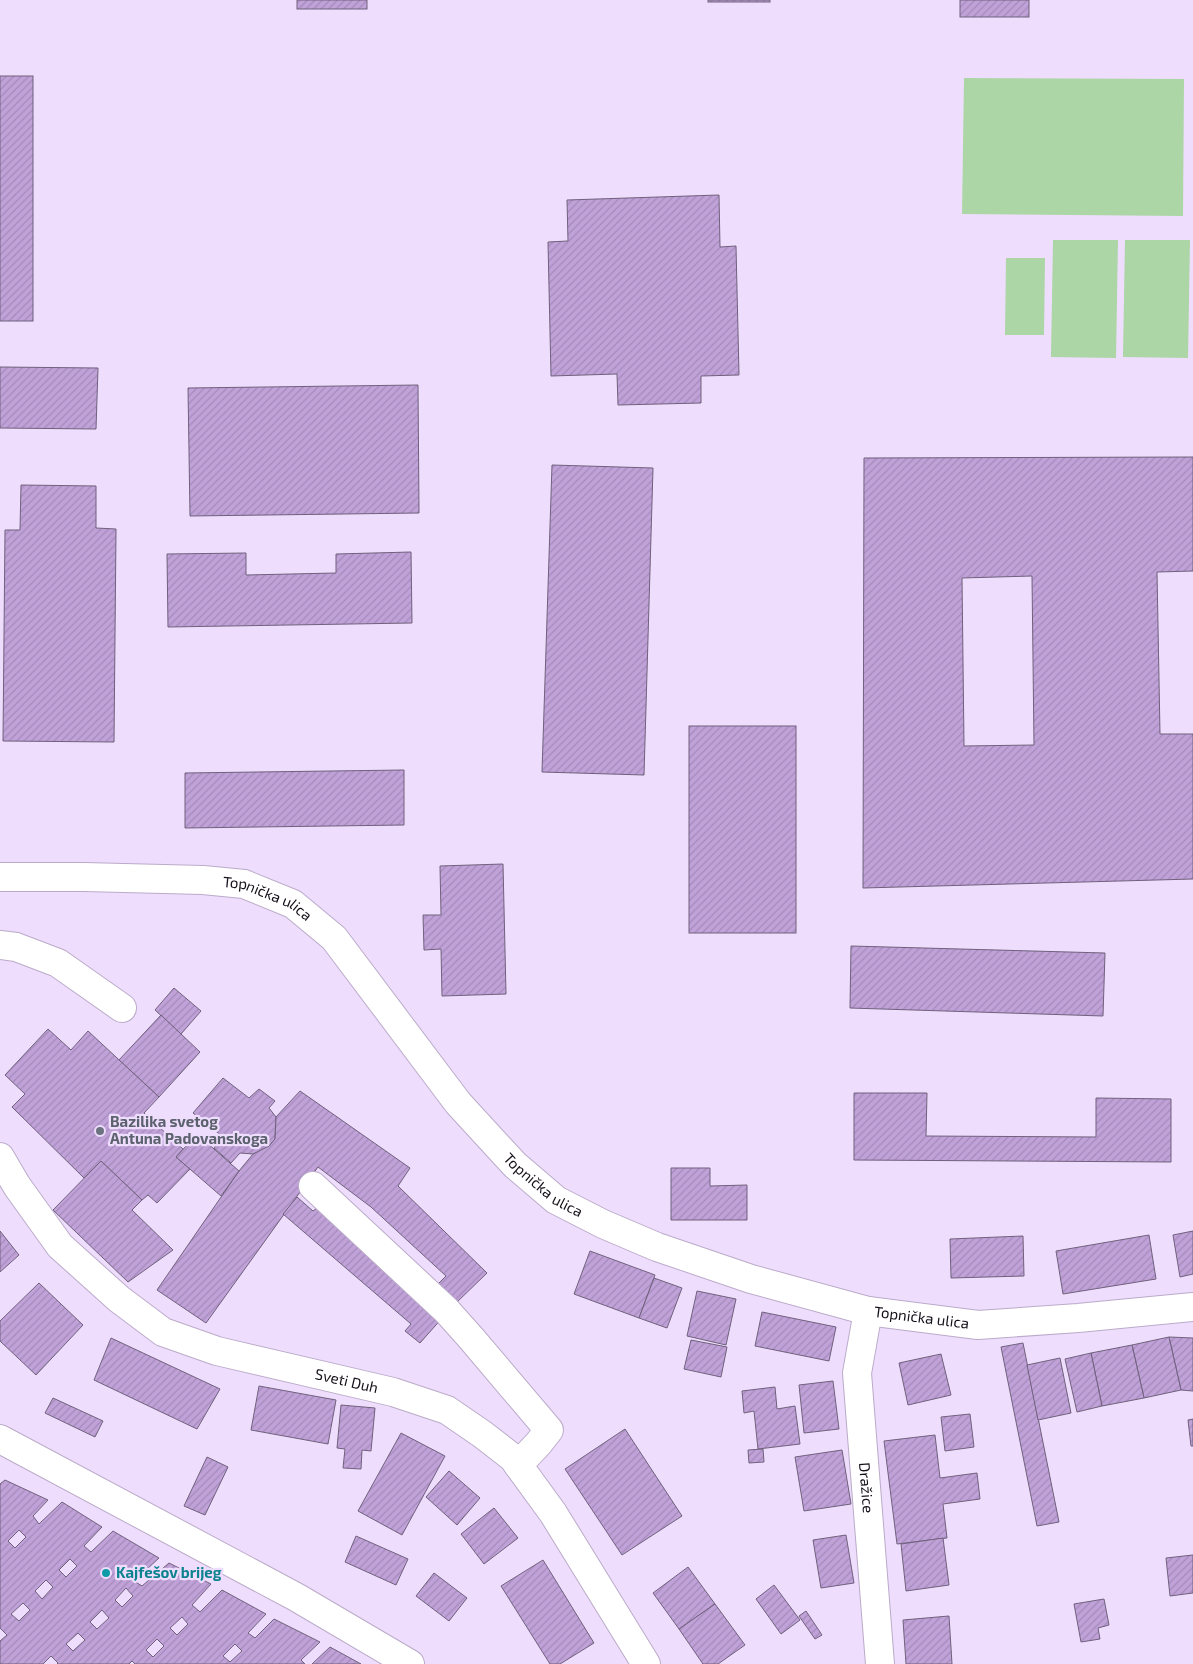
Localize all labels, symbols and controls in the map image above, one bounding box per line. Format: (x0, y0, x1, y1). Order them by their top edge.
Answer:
street label: Topnička ulica (222, 872, 316, 924)
place label: Bazilika svetog Antuna Padovanskoga (110, 1112, 268, 1147)
marker: Bazilika svetog Antuna Padovanskoga (94, 1125, 106, 1137)
street label: Topnička ulica (500, 1149, 586, 1220)
street label: Topnička ulica (873, 1302, 970, 1332)
street label: Sveti Duh (313, 1364, 380, 1396)
street label: Dražice (856, 1462, 878, 1514)
place label: Kajfešov brijeg (116, 1563, 222, 1581)
marker: Kajfešov brijeg (100, 1567, 112, 1579)

